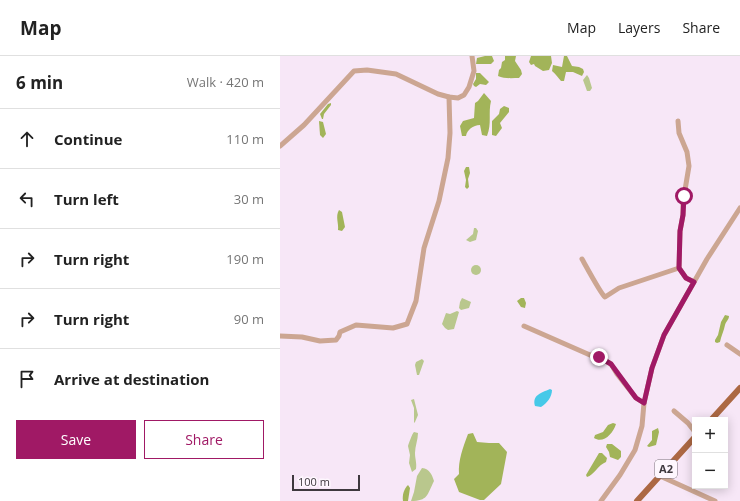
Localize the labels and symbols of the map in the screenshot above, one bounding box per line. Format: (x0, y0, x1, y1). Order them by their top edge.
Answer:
route start (675, 187, 693, 205)
route end (590, 348, 608, 366)
road number: A2 (655, 460, 677, 478)
scale bar (292, 473, 360, 492)

